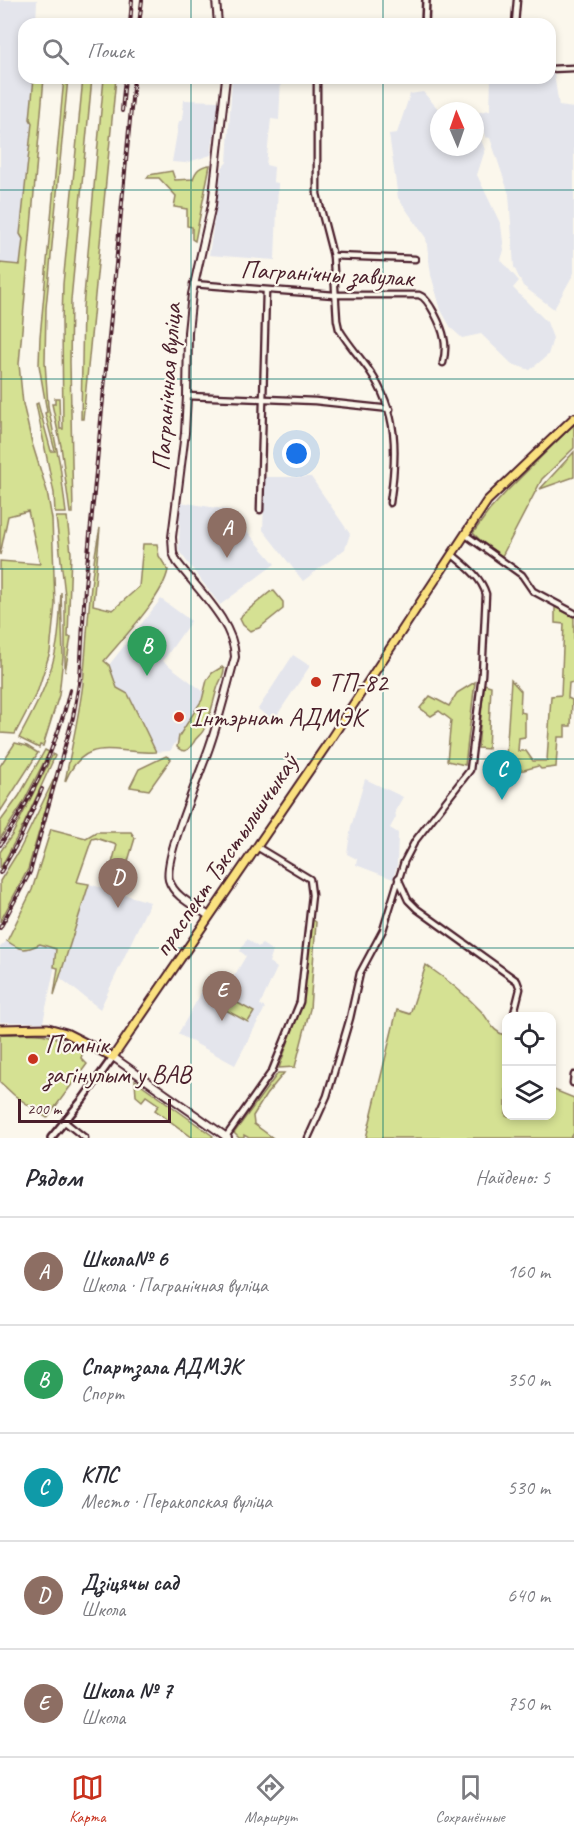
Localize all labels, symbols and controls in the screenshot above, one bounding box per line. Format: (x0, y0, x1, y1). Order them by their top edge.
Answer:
search box (18, 18, 556, 84)
icon: search (39, 35, 72, 68)
text: Поиск (87, 37, 133, 65)
north arrow (430, 102, 484, 156)
street label: Пагранічны завулак (240, 253, 416, 296)
street label: Пагранічная вуліца (144, 300, 189, 472)
your location (282, 439, 311, 468)
pin: A (208, 508, 246, 558)
pin: B (128, 626, 166, 676)
place label: ТП-82 (328, 666, 390, 699)
marker: ТП-82 (309, 675, 323, 689)
place label: Інтэрнат АДМЭК (191, 701, 369, 734)
marker: Інтэрнат АДМЭК (172, 710, 186, 724)
street label: праспект Тэкстыльшчыкаў (145, 746, 307, 963)
pin: C (482, 750, 522, 800)
pin: D (98, 858, 138, 908)
pin: E (202, 972, 242, 1021)
map controls (502, 1012, 556, 1120)
button: locate (502, 1012, 556, 1066)
place label: Помнік загінулым у ВАВ (42, 1028, 193, 1092)
marker: Помнік загінулым у ВАВ (26, 1052, 40, 1066)
button: layers (502, 1066, 556, 1120)
scale bar (18, 1096, 171, 1124)
text: 200 m (27, 1099, 61, 1119)
text: Рядом (24, 1161, 82, 1194)
text: Найдено: 5 (475, 1165, 550, 1190)
text: Школа№ 6 (81, 1245, 167, 1273)
text: A (38, 1259, 49, 1284)
text: 160 m (507, 1259, 550, 1284)
text: Школа · Пагранічная вуліца (81, 1273, 268, 1298)
text: Спартзала АДМЭК (81, 1353, 241, 1381)
text: B (38, 1367, 49, 1392)
text: 350 m (507, 1367, 550, 1392)
text: Спорт (81, 1381, 124, 1406)
text: КПС (81, 1461, 118, 1489)
text: C (39, 1475, 48, 1500)
text: 530 m (507, 1475, 550, 1500)
text: Место · Перакопская вуліца (81, 1489, 272, 1514)
text: Дзіцячы сад (81, 1569, 178, 1597)
text: D (38, 1583, 49, 1608)
text: 640 m (507, 1583, 550, 1608)
text: Школа (81, 1597, 125, 1622)
text: Школа № 7 (81, 1677, 172, 1705)
text: E (38, 1691, 49, 1716)
text: 750 m (507, 1691, 550, 1716)
text: Школа (81, 1705, 125, 1730)
tab: Карта (69, 1771, 106, 1827)
tab: Маршрут (244, 1771, 297, 1827)
tab: Сохранённые (435, 1771, 505, 1827)

